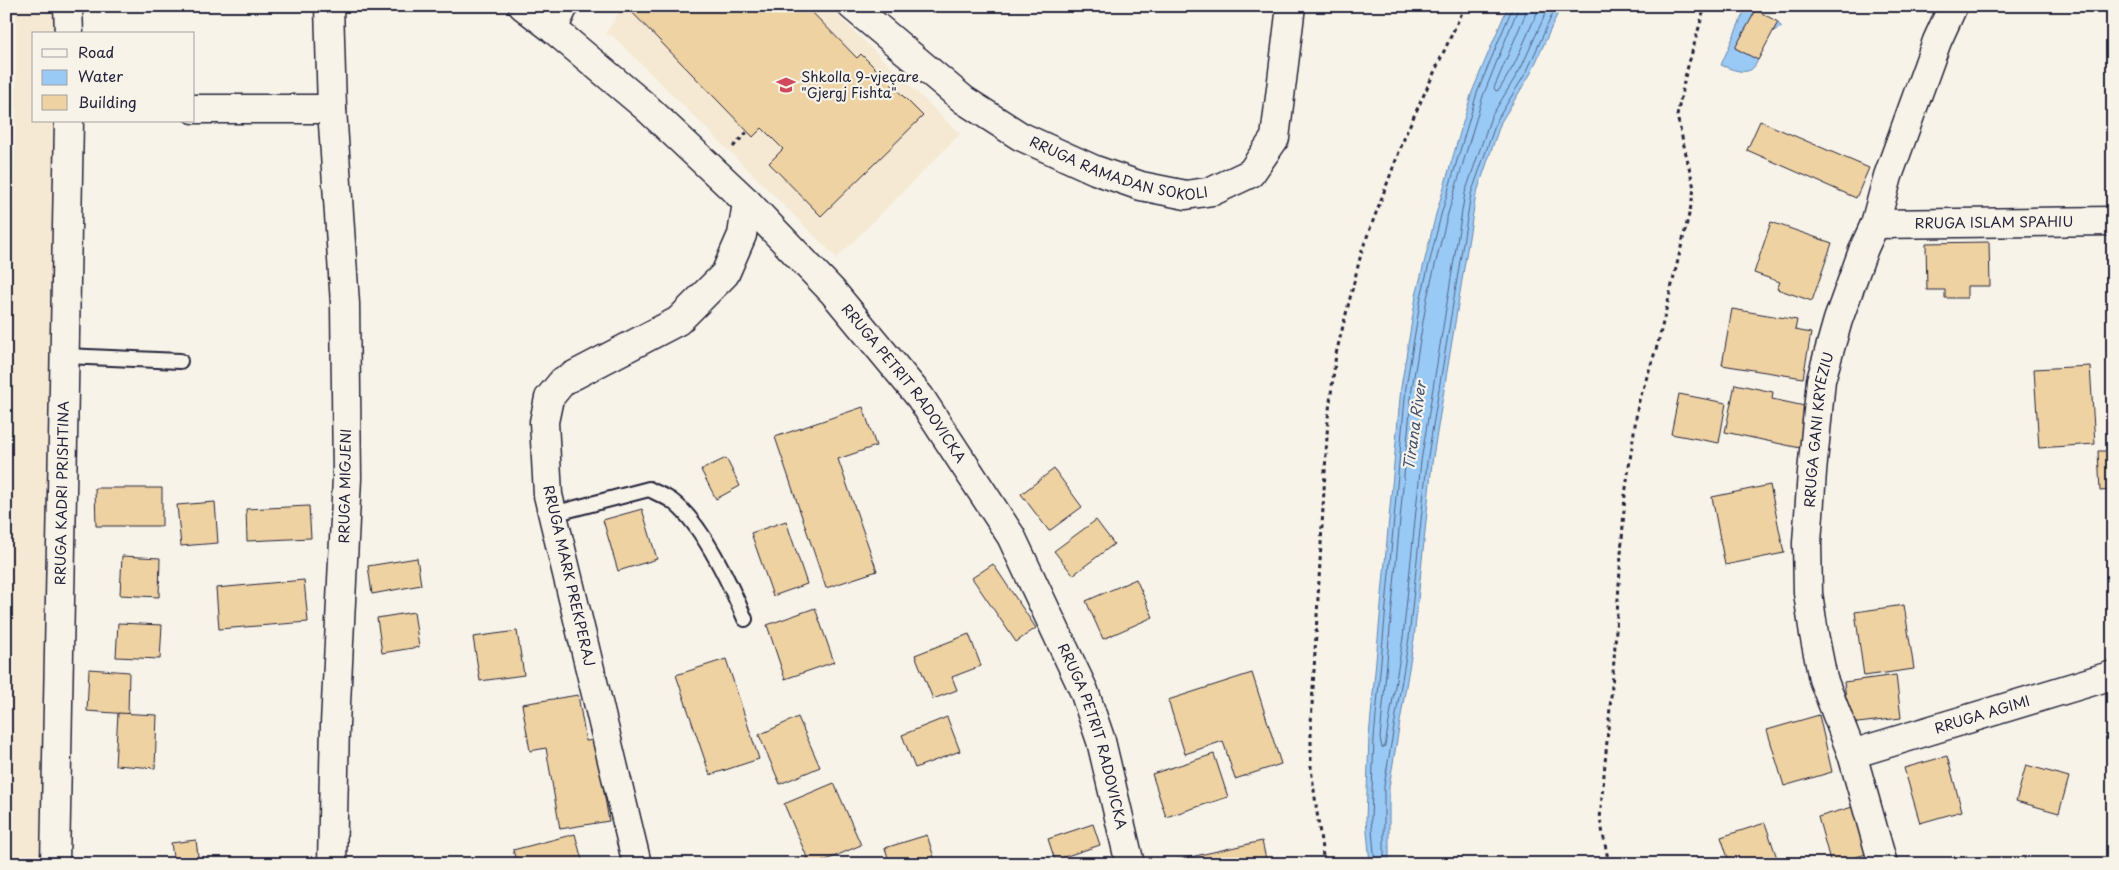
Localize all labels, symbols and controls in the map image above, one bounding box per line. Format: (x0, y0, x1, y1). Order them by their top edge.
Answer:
legend (32, 32, 195, 122)
text: Road (78, 40, 114, 63)
text: Water (78, 64, 123, 87)
place label: Shkolla 9-vjeçare "Gjergj Fishta" (801, 66, 919, 103)
school or university icon: Shkolla 9-vjeçare "Gjergj Fishta" (775, 74, 797, 96)
text: Building (78, 90, 137, 113)
street label: RRUGA RAMADAN SOKOLI (1026, 131, 1209, 205)
street label: RRUGA ISLAM SPAHIU (1915, 211, 2073, 233)
street label: RRUGA PETRIT RADOVICKA (837, 299, 971, 467)
street label: RRUGA GANI KRYEZIU (1799, 349, 1838, 508)
water label: Tirana River (1396, 378, 1431, 472)
street label: RRUGA KADRI PRISHTINA (49, 401, 74, 585)
street label: RRUGA MIGJENI (333, 428, 356, 544)
street label: RRUGA MARK PREKPERAJ (538, 483, 601, 669)
street label: RRUGA PETRIT RADOVICKA (1053, 640, 1133, 832)
street label: RRUGA AGIMI (1932, 690, 2032, 738)

